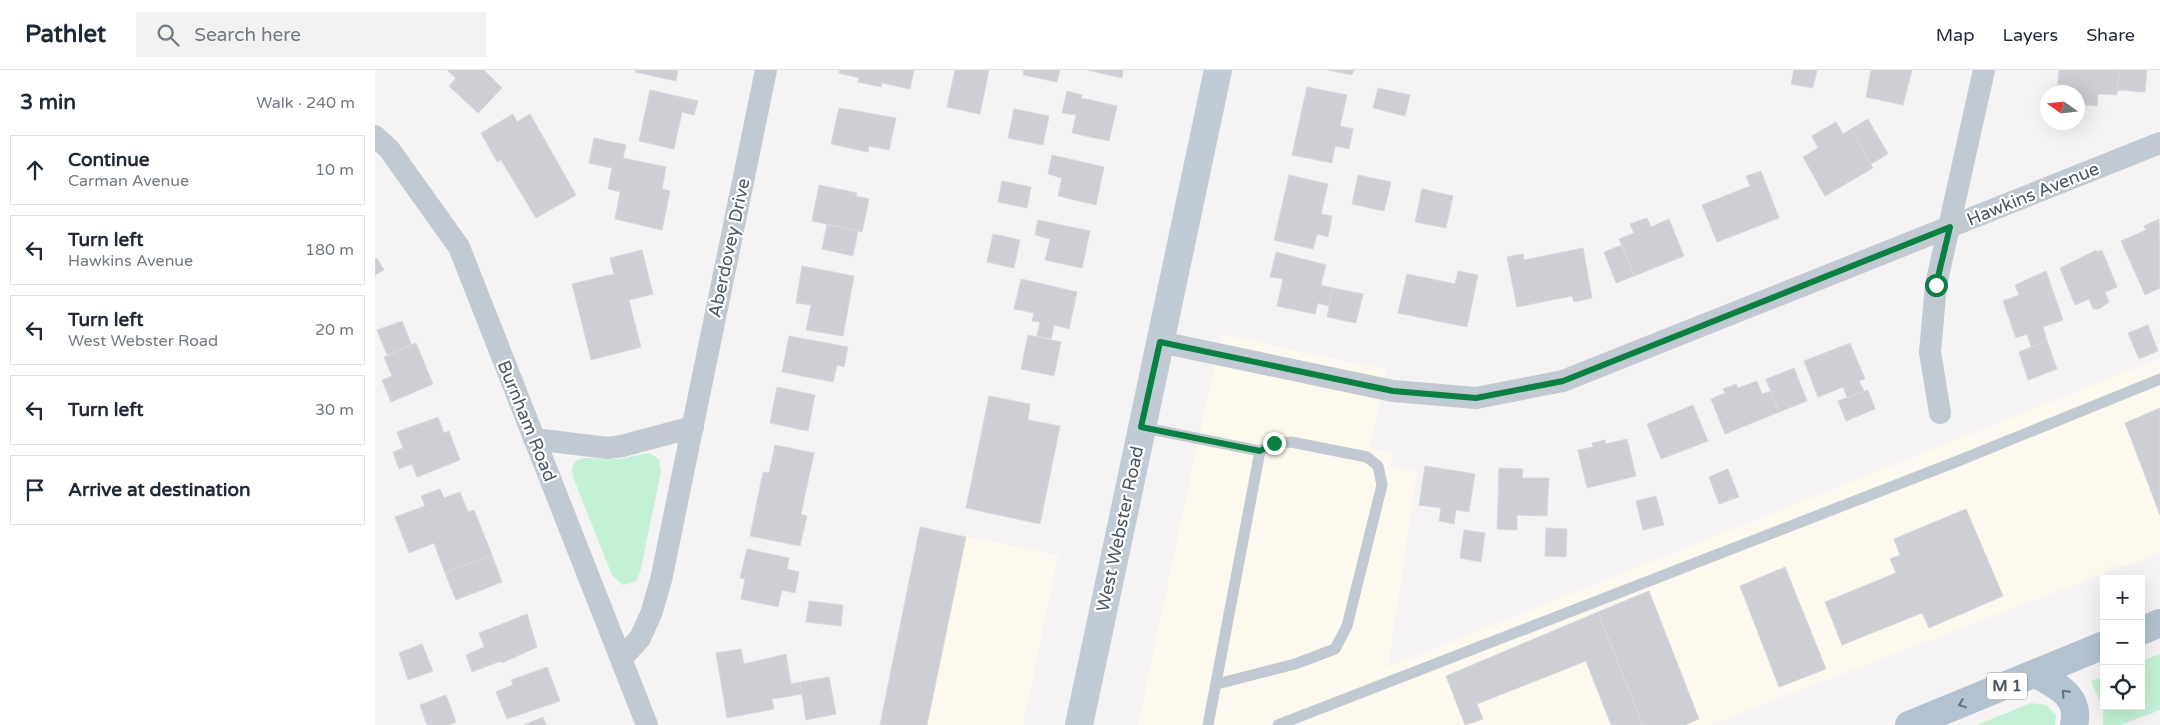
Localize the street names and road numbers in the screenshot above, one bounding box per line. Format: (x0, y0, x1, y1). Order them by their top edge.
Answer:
street label: Hawkins Avenue (1964, 157, 2102, 231)
street label: Aberdovey Drive (703, 176, 755, 320)
street label: Burnham Road (493, 357, 561, 485)
street label: West Webster Road (1092, 444, 1148, 614)
road number: M 1 (1987, 672, 2027, 700)

